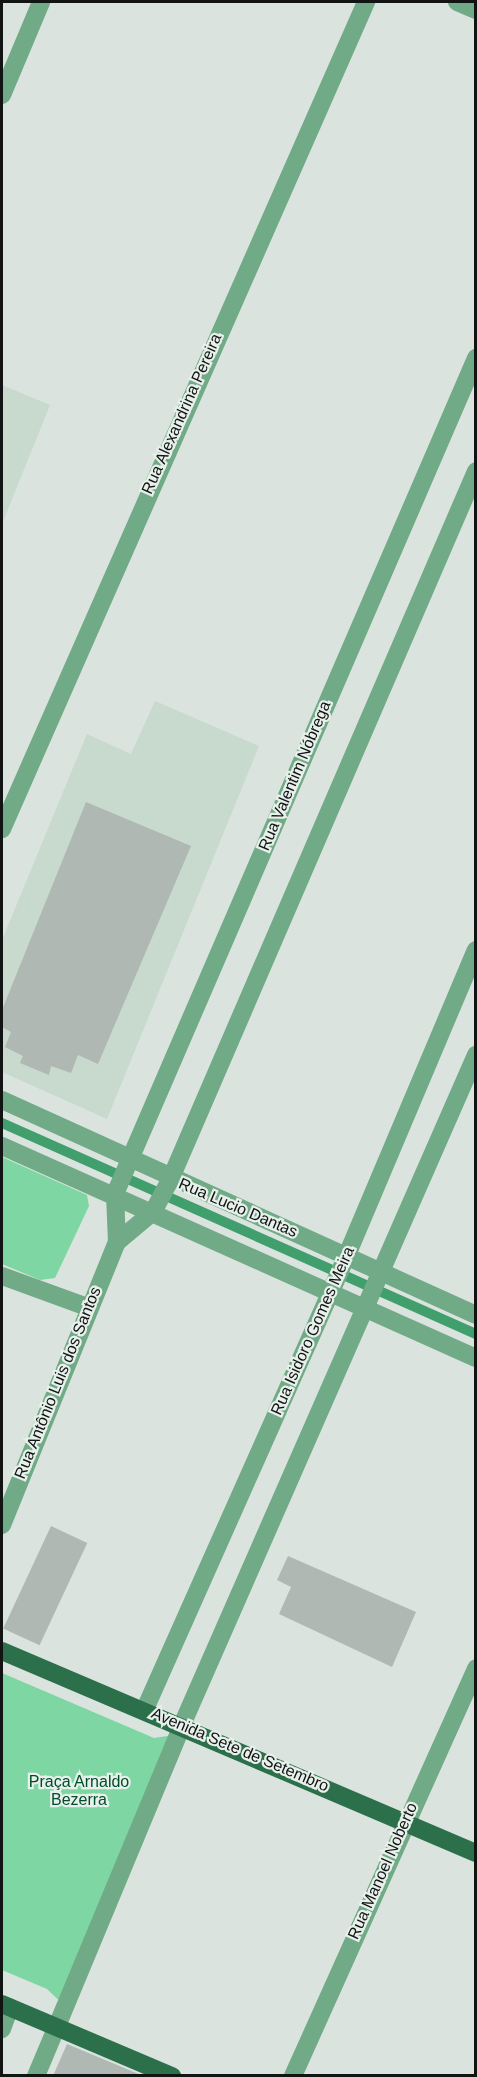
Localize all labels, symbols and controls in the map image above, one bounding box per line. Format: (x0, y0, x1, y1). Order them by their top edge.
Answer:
street label: Rua Alexandrina Pereira (138, 330, 226, 498)
street label: Rua Valentim Nóbrega (255, 698, 335, 854)
street label: Rua Lucio Dantas (176, 1174, 300, 1242)
street label: Rua Isidoro Gomes Meira (267, 1244, 359, 1418)
street label: Rua Antônio Luis dos Santos (10, 1284, 106, 1482)
street label: Avenida Sete de Setembro (148, 1704, 332, 1796)
park label: Praça Arnaldo Bezerra (28, 1772, 130, 1810)
street label: Rua Manoel Noberto (344, 1800, 422, 1942)

